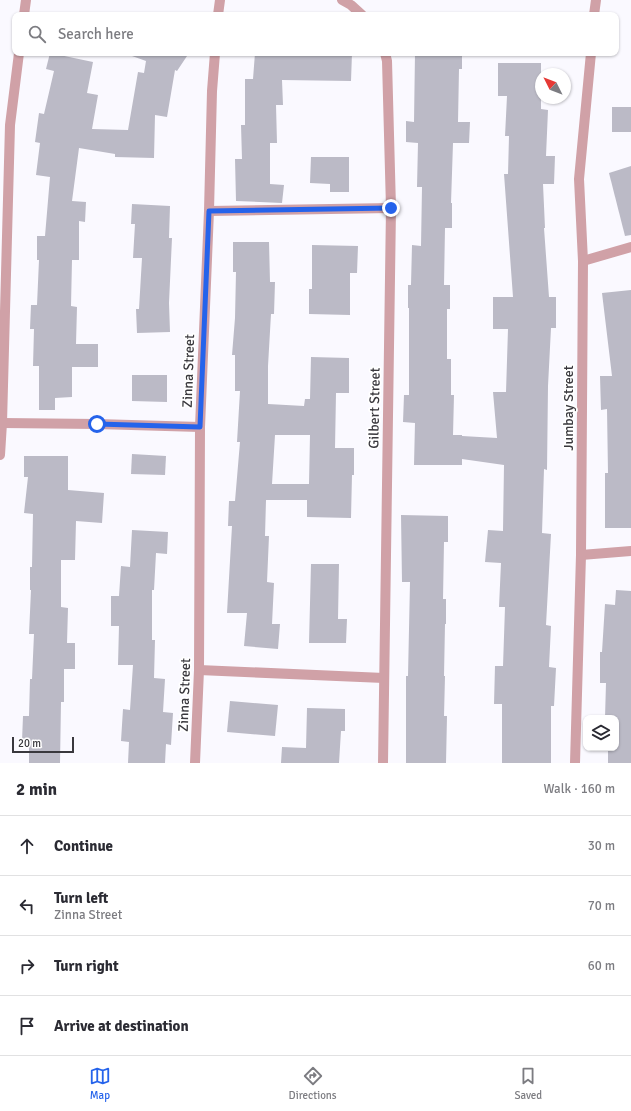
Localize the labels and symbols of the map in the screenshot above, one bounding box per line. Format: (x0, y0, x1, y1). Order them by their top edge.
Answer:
north arrow (535, 68, 571, 104)
route end (382, 199, 400, 217)
street label: Zinna Street (179, 334, 198, 408)
street label: Jumbay Street (560, 365, 577, 451)
street label: Gilbert Street (365, 367, 384, 449)
route start (88, 415, 106, 433)
street label: Zinna Street (175, 658, 194, 732)
scale bar (12, 735, 74, 754)

